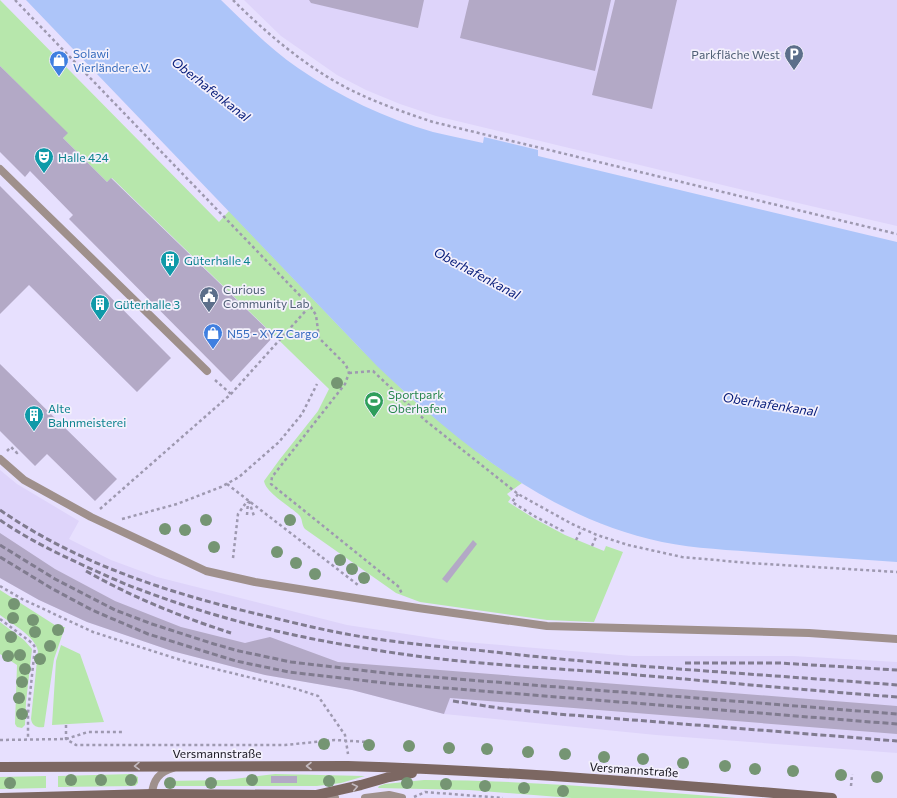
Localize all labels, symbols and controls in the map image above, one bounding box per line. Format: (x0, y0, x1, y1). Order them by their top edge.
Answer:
parking icon: Parkfläche West (783, 43, 805, 71)
place label: Solawi Vierländer e.V. (73, 46, 151, 74)
place label: Parkfläche West (691, 47, 780, 61)
shop icon: Solawi Vierländer e.V. (48, 49, 70, 77)
water label: Oberhafenkanal (169, 53, 254, 125)
theatre icon: Halle 424 (33, 146, 55, 174)
place label: Halle 424 (58, 150, 109, 164)
water label: Oberhafenkanal (431, 244, 523, 303)
building icon: Güterhalle 4 (159, 249, 181, 277)
place label: Güterhalle 4 (184, 253, 251, 267)
place label: Curious Community Lab (223, 282, 310, 310)
public building icon: Curious Community Lab (198, 285, 220, 313)
building icon: Güterhalle 3 (89, 293, 111, 321)
place label: Güterhalle 3 (114, 297, 180, 311)
shop icon: N55 - XYZ Cargo (202, 322, 224, 350)
place label: N55 - XYZ Cargo (227, 326, 319, 340)
place label: Sportpark Oberhafen (388, 387, 447, 415)
water label: Oberhafenkanal (722, 389, 819, 419)
sports icon: Sportpark Oberhafen (363, 390, 385, 418)
place label: Alte Bahnmeisterei (48, 401, 126, 429)
building icon: Alte Bahnmeisterei (23, 404, 45, 432)
street label: Versmannstraße (172, 746, 262, 760)
street label: Versmannstraße (589, 759, 679, 779)
one-way arrow (134, 762, 140, 770)
one-way arrow (306, 762, 312, 770)
one-way arrow (352, 783, 358, 791)

